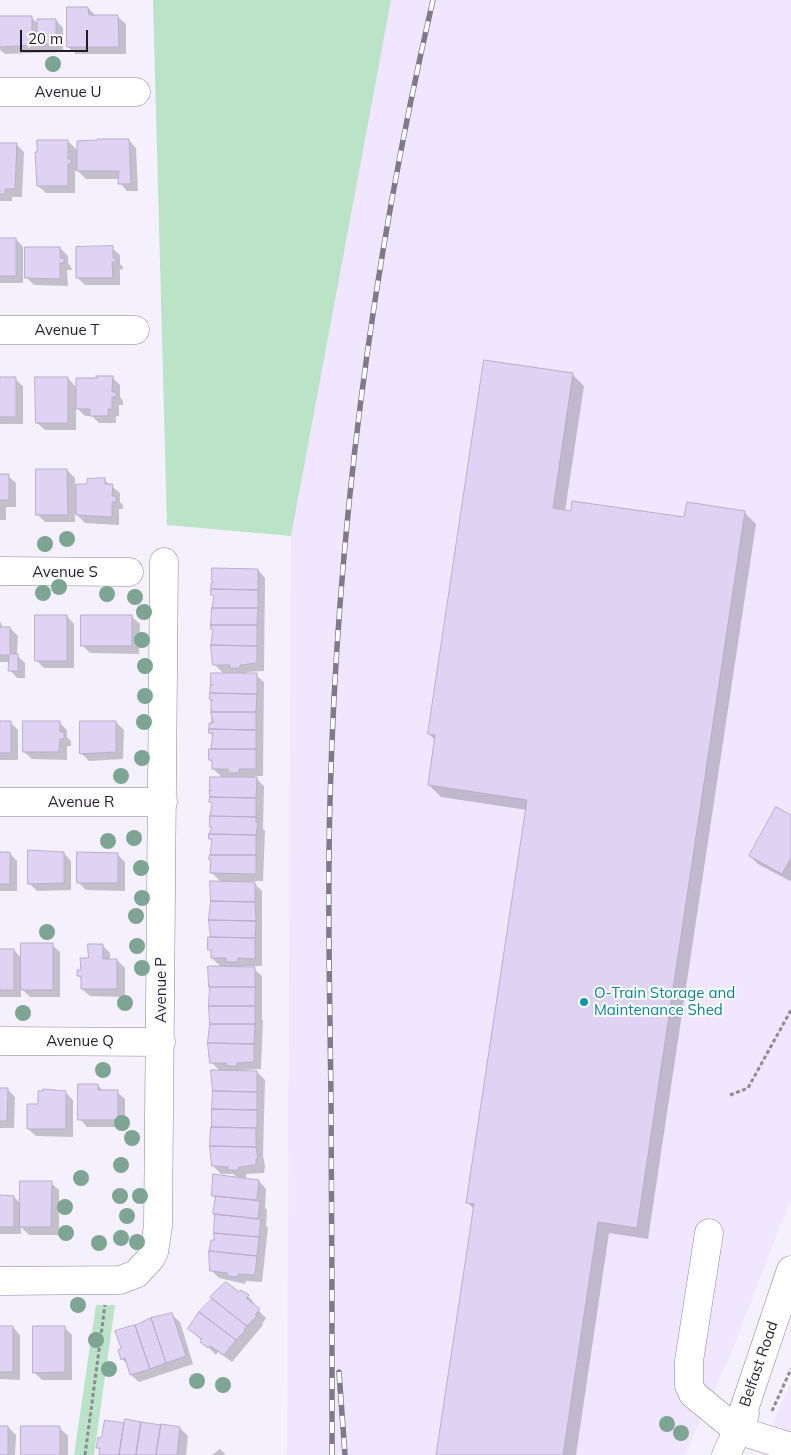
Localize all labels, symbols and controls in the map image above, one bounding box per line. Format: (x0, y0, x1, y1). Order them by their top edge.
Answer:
scale bar (22, 20, 90, 52)
text: 20 m (28, 29, 63, 48)
street label: Avenue U (34, 83, 102, 101)
street label: Avenue T (34, 321, 100, 339)
street label: Avenue S (32, 563, 98, 581)
street label: Avenue R (48, 793, 114, 811)
street label: Avenue P (152, 957, 170, 1023)
place label: O-Train Storage and Maintenance Shed (594, 984, 735, 1019)
marker: O-Train Storage and Maintenance Shed (578, 996, 590, 1008)
street label: Avenue Q (46, 1032, 114, 1050)
street label: Belfast Road (736, 1319, 782, 1409)

